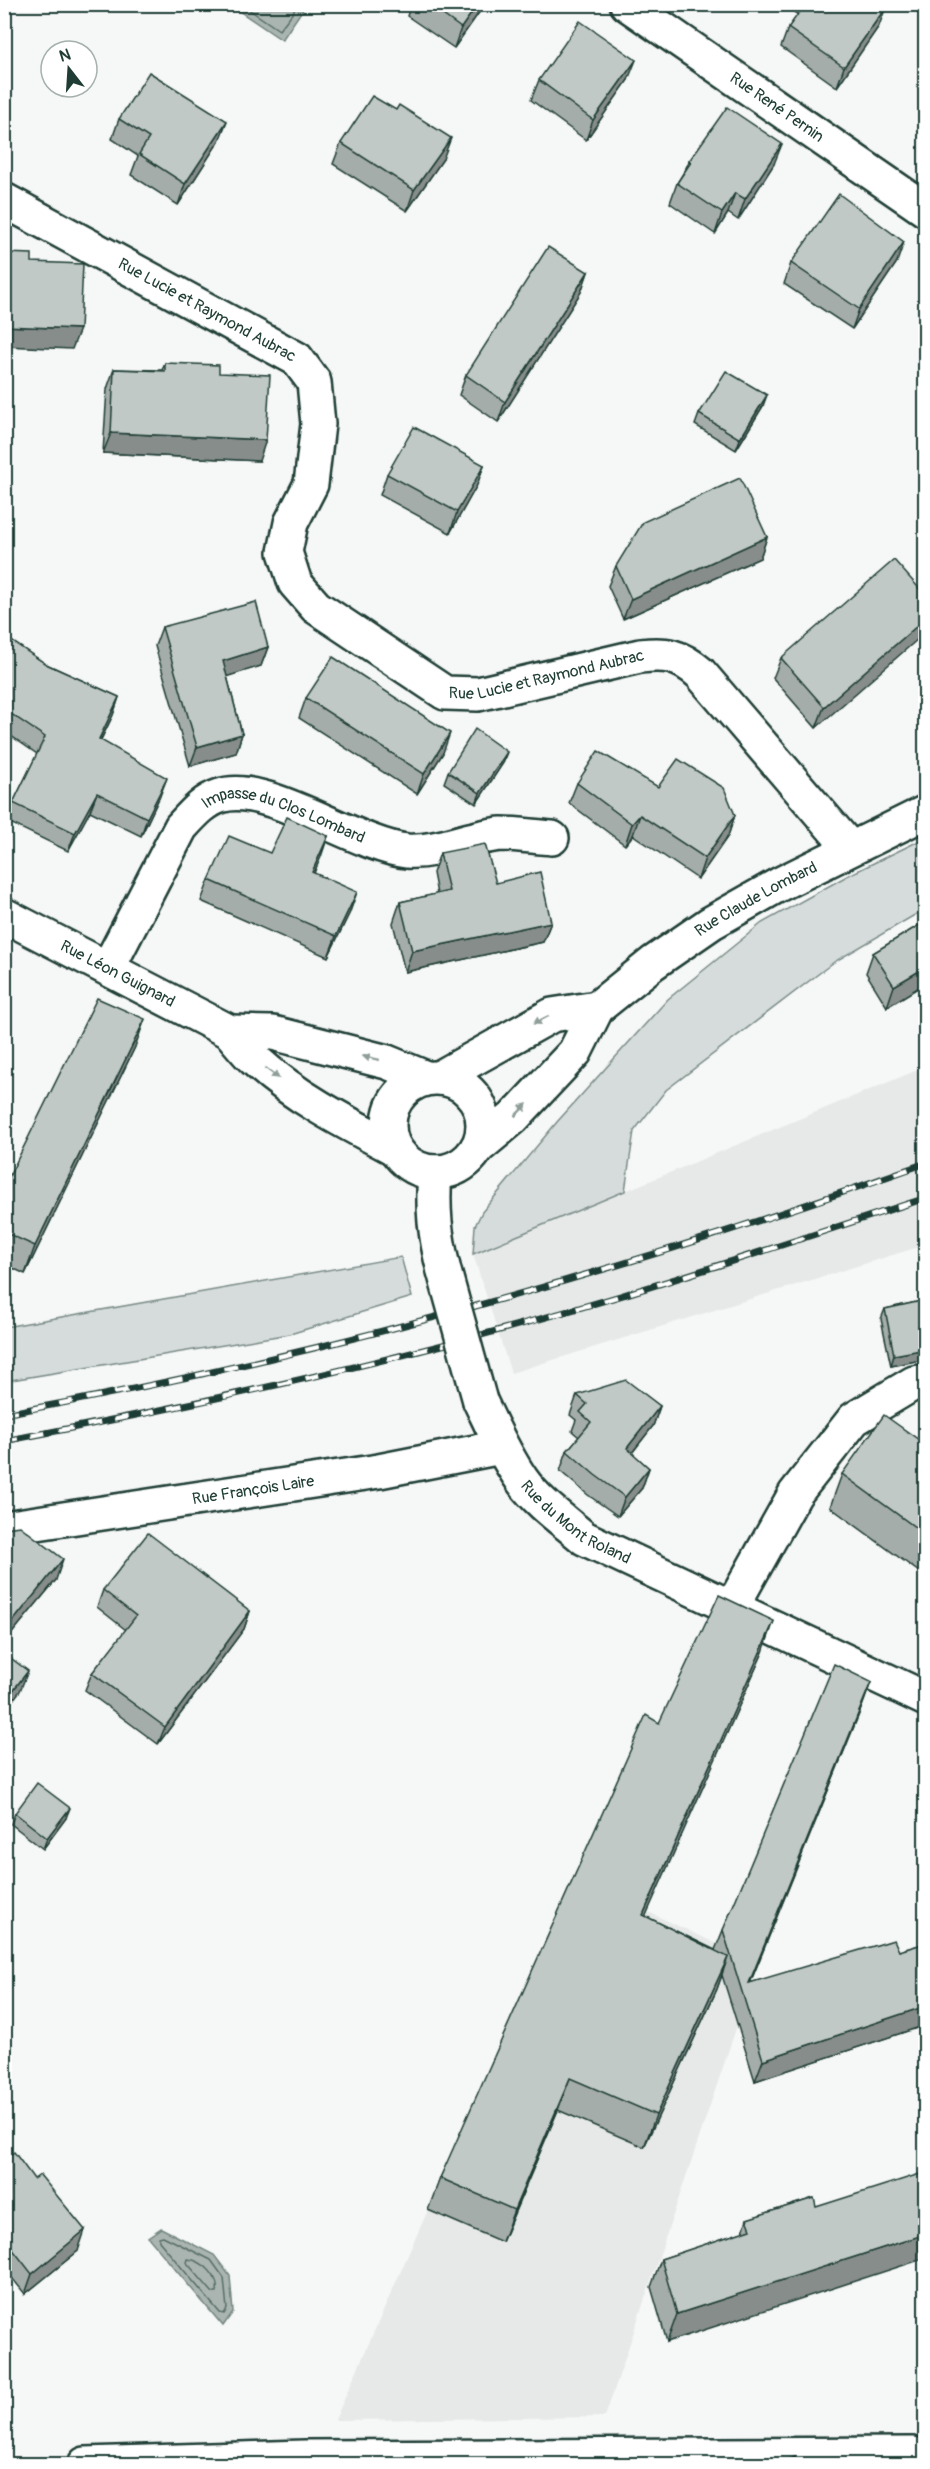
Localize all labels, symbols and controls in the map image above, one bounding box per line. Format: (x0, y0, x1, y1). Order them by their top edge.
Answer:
north arrow (39, 39, 99, 99)
text: N (57, 44, 73, 67)
street label: Rue René Pernin (726, 68, 828, 147)
street label: Rue Lucie et Raymond Aubrac (115, 254, 300, 367)
street label: Rue Lucie et Raymond Aubrac (448, 645, 646, 704)
street label: Impasse du Clos Lombard (197, 783, 368, 848)
street label: Rue Claude Lombard (691, 857, 821, 941)
street label: Rue Léon Guignard (57, 936, 178, 1012)
one-way arrow (532, 1016, 549, 1025)
one-way arrow (361, 1053, 380, 1062)
one-way arrow (264, 1067, 279, 1079)
one-way arrow (513, 1103, 527, 1117)
street label: Rue François Laire (191, 1471, 316, 1509)
street label: Rue du Mont Roland (516, 1476, 634, 1569)

